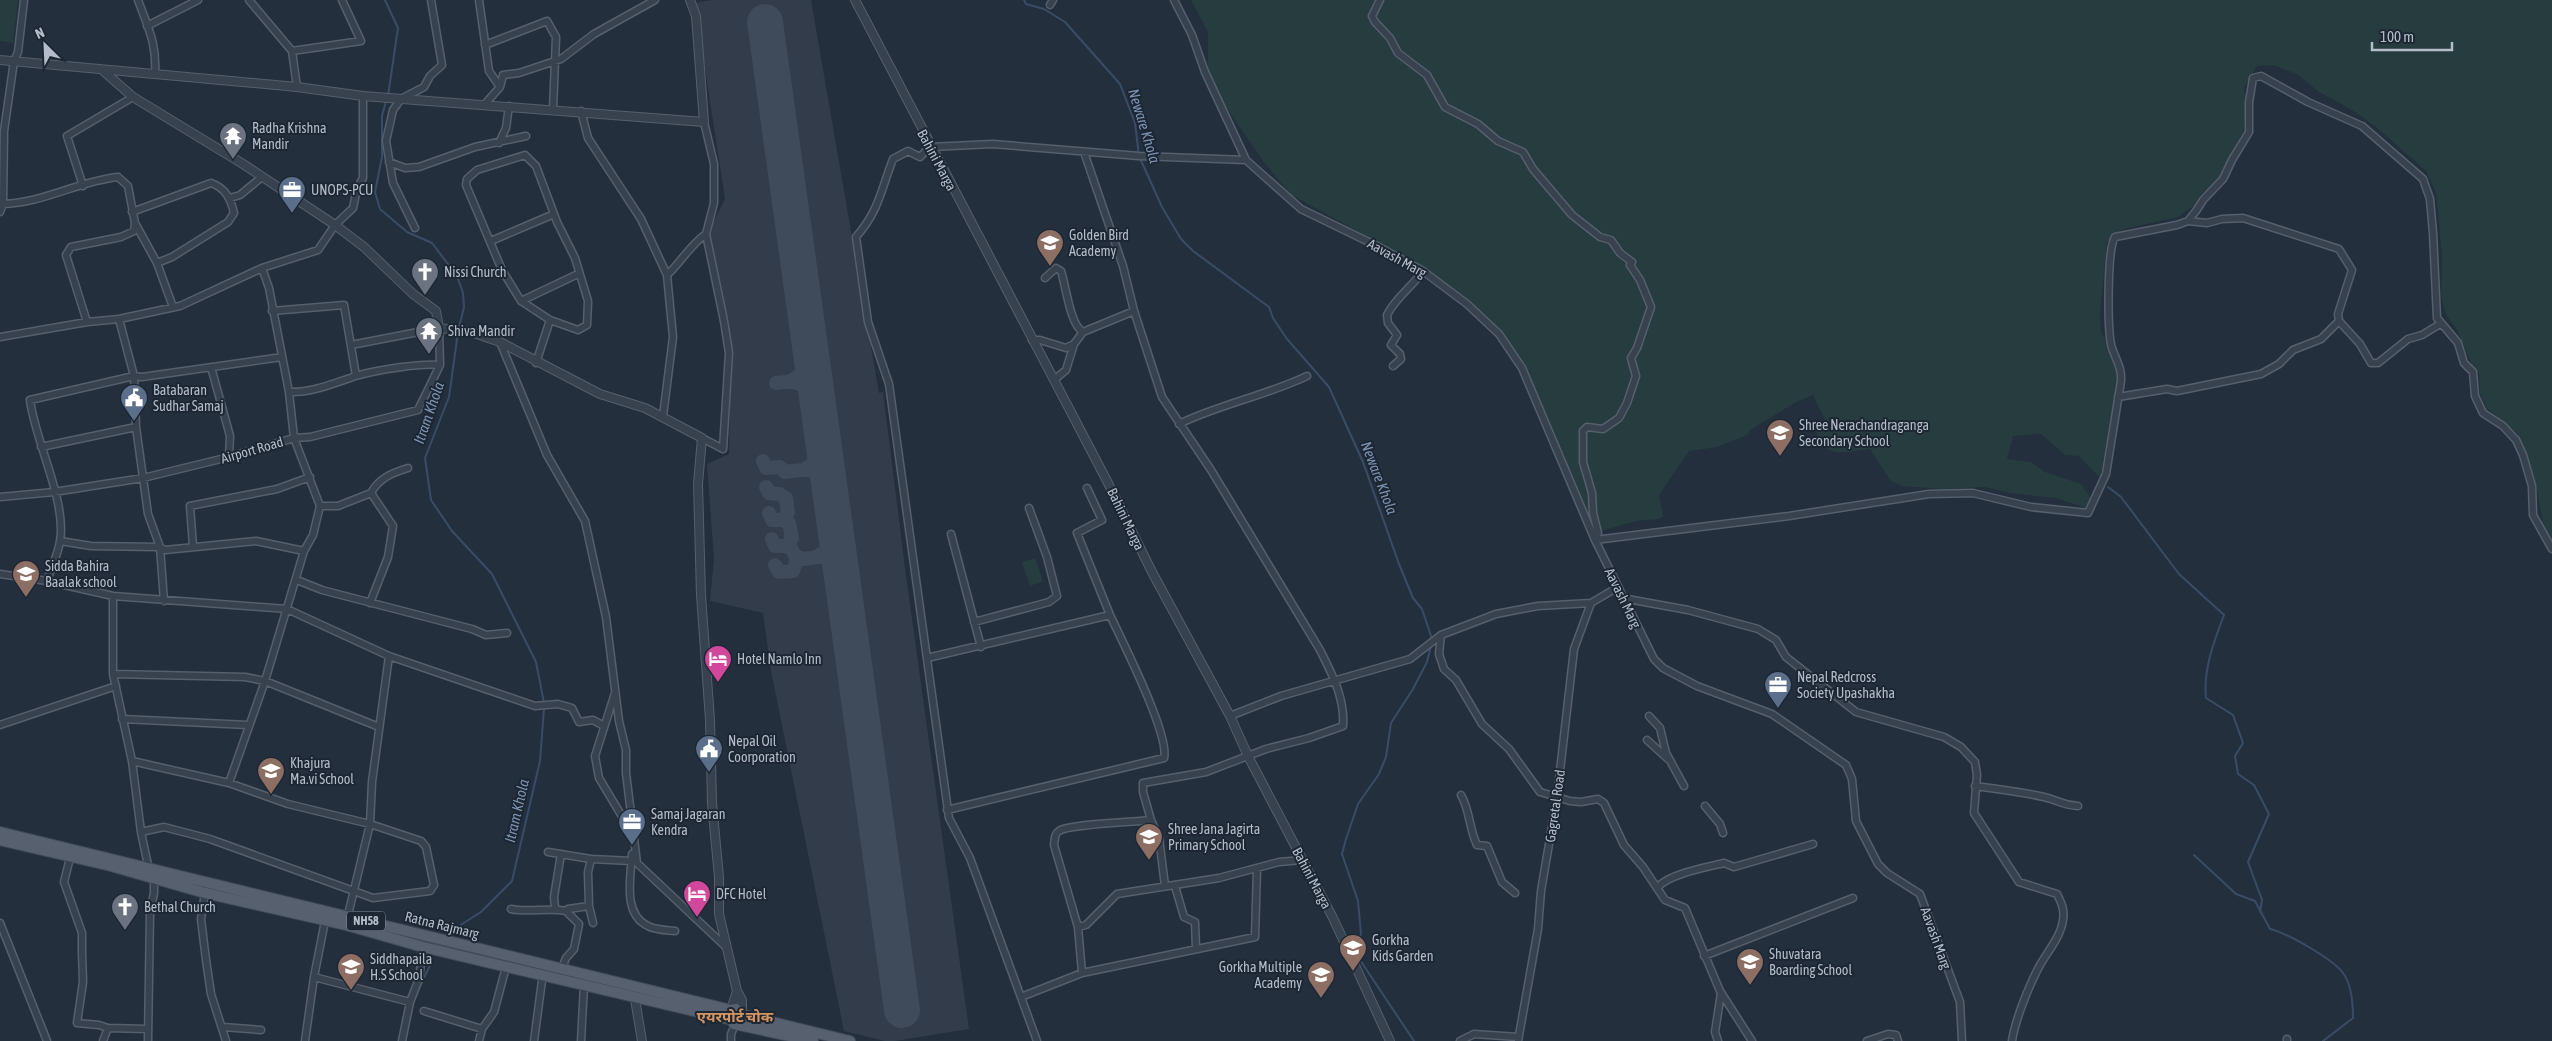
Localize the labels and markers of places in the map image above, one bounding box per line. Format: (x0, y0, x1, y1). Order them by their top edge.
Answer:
place label: Radha Krishna Mandir (252, 120, 327, 152)
temple icon: Radha Krishna Mandir (218, 121, 248, 160)
office icon: UNOPS-PCU (277, 175, 307, 214)
place label: UNOPS-PCU (311, 182, 373, 198)
place label: Golden Bird Academy (1069, 227, 1129, 259)
school or university icon: Golden Bird Academy (1035, 228, 1065, 267)
church icon: Nissi Church (410, 257, 440, 296)
place label: Nissi Church (444, 264, 506, 280)
temple icon: Shiva Mandir (414, 316, 444, 355)
place label: Shiva Mandir (448, 323, 515, 339)
place label: Batabaran Sudhar Samaj (153, 382, 224, 414)
public building icon: Batabaran Sudhar Samaj (119, 383, 149, 422)
place label: Shree Nerachandraganga Secondary School (1799, 417, 1929, 449)
school or university icon: Shree Nerachandraganga Secondary School (1765, 418, 1795, 457)
place label: Sidda Bahira Baalak school (45, 558, 117, 590)
school or university icon: Sidda Bahira Baalak school (11, 559, 41, 598)
hotel icon: Hotel Namlo Inn (703, 644, 733, 683)
place label: Hotel Namlo Inn (737, 651, 822, 667)
place label: Nepal Redcross Society Upashakha (1797, 669, 1895, 701)
office icon: Nepal Redcross Society Upashakha (1763, 670, 1793, 709)
place label: Nepal Oil Coorporation (728, 733, 796, 765)
public building icon: Nepal Oil Coorporation (694, 734, 724, 773)
place label: Khajura Ma.vi School (290, 755, 354, 787)
school or university icon: Khajura Ma.vi School (256, 756, 286, 795)
place label: Samaj Jagaran Kendra (651, 806, 726, 838)
office icon: Samaj Jagaran Kendra (617, 807, 647, 846)
place label: Shree Jana Jagirta Primary School (1168, 821, 1260, 853)
school or university icon: Shree Jana Jagirta Primary School (1134, 822, 1164, 861)
hotel icon: DFC Hotel (682, 879, 712, 918)
place label: DFC Hotel (716, 886, 767, 902)
church icon: Bethal Church (110, 892, 140, 931)
place label: Bethal Church (144, 899, 216, 915)
place label: Gorkha Kids Garden (1372, 932, 1433, 964)
school or university icon: Gorkha Kids Garden (1338, 933, 1368, 972)
place label: Shuvatara Boarding School (1769, 946, 1852, 978)
school or university icon: Shuvatara Boarding School (1735, 947, 1765, 986)
place label: Siddhapaila H.S School (370, 951, 432, 983)
school or university icon: Siddhapaila H.S School (336, 952, 366, 991)
place label: Gorkha Multiple Academy (1219, 959, 1302, 991)
school or university icon: Gorkha Multiple Academy (1306, 960, 1336, 999)

